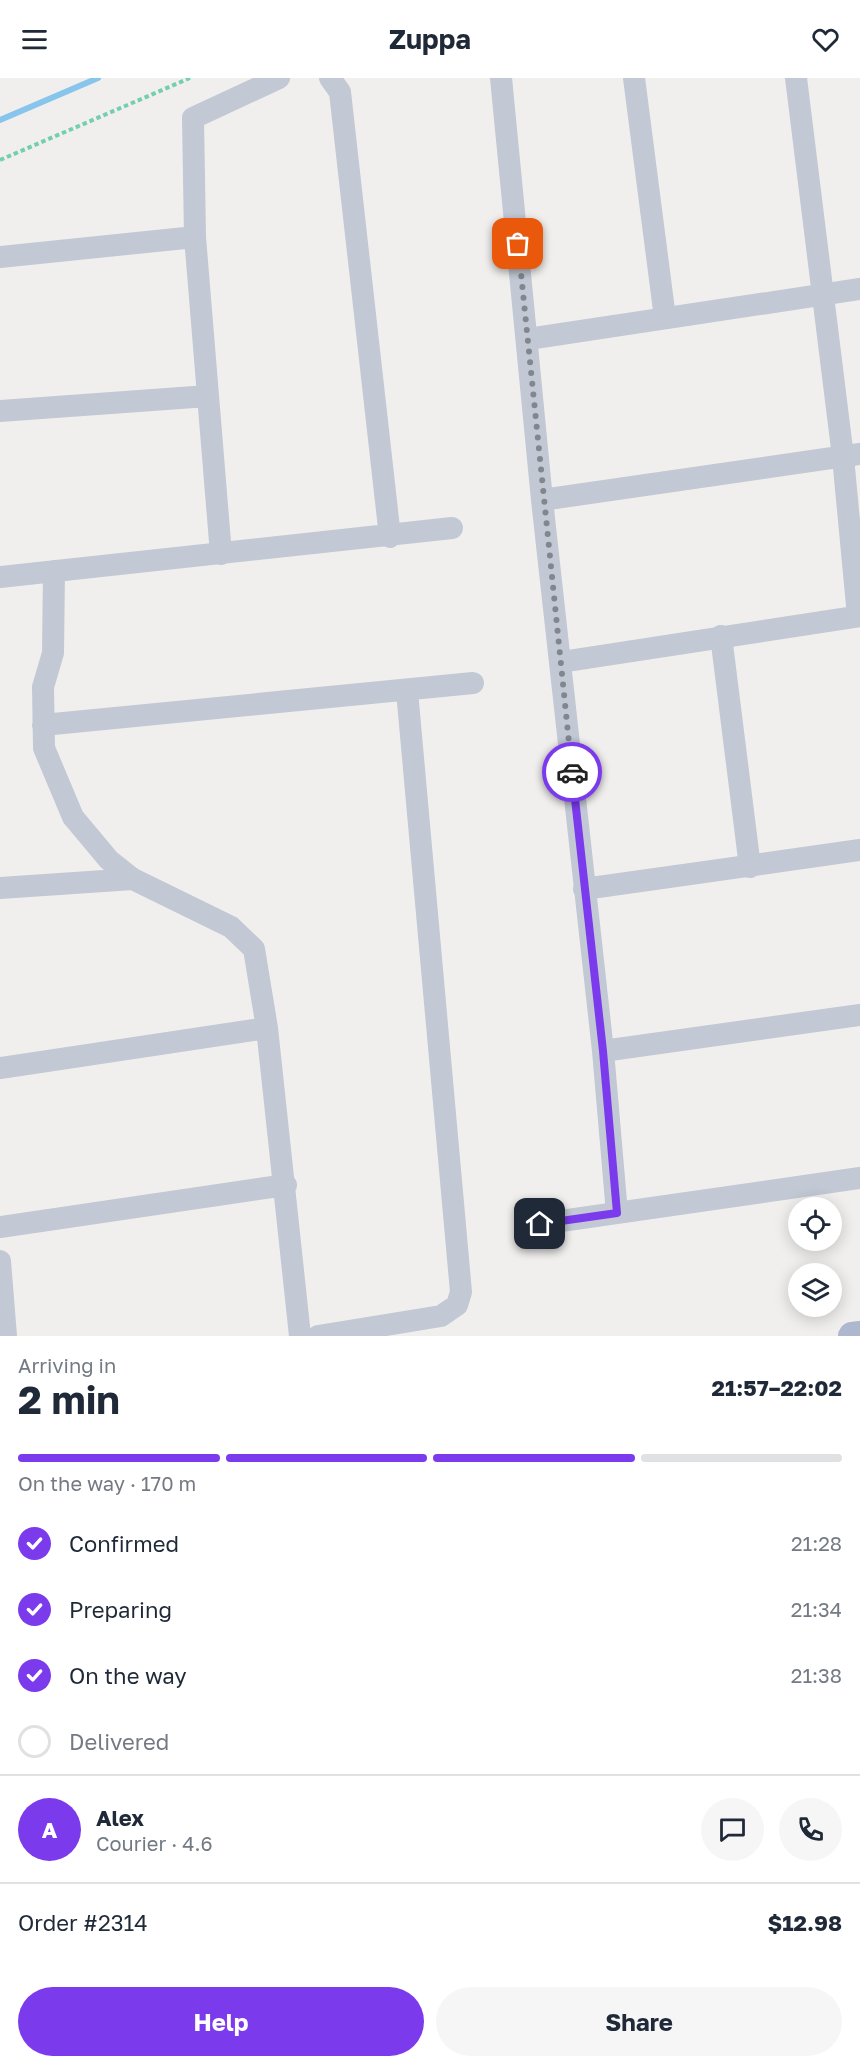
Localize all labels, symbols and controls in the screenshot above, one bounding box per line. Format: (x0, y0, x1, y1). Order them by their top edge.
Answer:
icon: menu (18, 23, 51, 56)
text: Zuppa (389, 23, 471, 55)
icon: heart (809, 23, 842, 56)
pin (492, 218, 543, 269)
icon: bag (501, 227, 534, 260)
courier (542, 742, 602, 802)
icon: car (556, 756, 589, 789)
map controls (788, 1197, 842, 1317)
button: locate (788, 1197, 842, 1251)
pin (514, 1198, 565, 1249)
icon: home (523, 1207, 556, 1240)
button: layers (788, 1263, 842, 1317)
text: Arriving in (18, 1353, 116, 1377)
text: 21:57–22:02 (712, 1374, 842, 1401)
text: 2 min (18, 1376, 120, 1423)
text: On the way · 170 m (18, 1471, 196, 1495)
icon: check (18, 1527, 51, 1560)
text: Confirmed (69, 1530, 179, 1557)
text: 21:28 (791, 1531, 842, 1555)
icon: check (18, 1593, 51, 1626)
text: Preparing (69, 1596, 172, 1623)
text: 21:34 (791, 1597, 842, 1621)
icon: check (18, 1659, 51, 1692)
text: On the way (69, 1662, 187, 1689)
text: 21:38 (791, 1663, 842, 1687)
text: Delivered (69, 1728, 169, 1755)
button: chat (701, 1798, 764, 1861)
button: phone (779, 1798, 842, 1861)
text: Alex (96, 1804, 144, 1831)
text: A (42, 1816, 57, 1843)
text: Courier · 4.6 (96, 1831, 213, 1855)
text: Order #2314 (18, 1909, 148, 1936)
text: $12.98 (767, 1909, 842, 1936)
button: Help (18, 1987, 424, 2056)
button: Share (436, 1987, 842, 2056)

